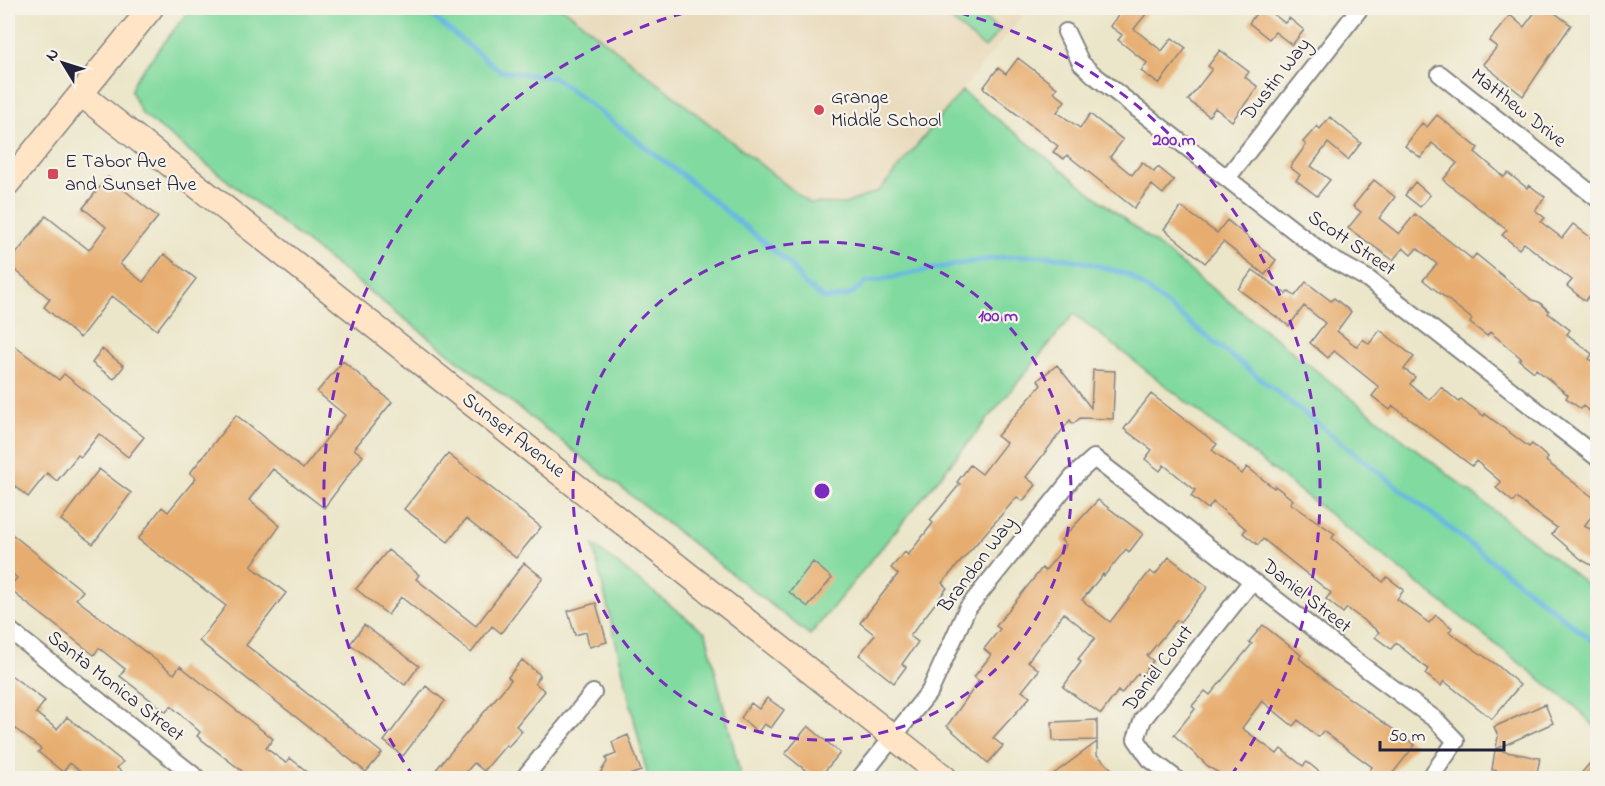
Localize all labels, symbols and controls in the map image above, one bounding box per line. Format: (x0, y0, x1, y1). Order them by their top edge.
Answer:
street label: Dustin Way (1235, 32, 1319, 129)
north arrow (33, 33, 93, 93)
text: N (40, 43, 66, 67)
street label: Matthew Drive (1464, 62, 1572, 156)
place label: Grange Middle School (831, 84, 941, 136)
marker: Grange Middle School (812, 103, 826, 117)
text: 200 m (1152, 128, 1196, 154)
place label: E Tabor Ave and Sunset Ave (65, 148, 196, 200)
marker: E Tabor Ave and Sunset Ave (46, 167, 60, 181)
street label: Scott Street (1301, 204, 1401, 284)
text: 100 m (978, 304, 1018, 330)
street label: Sunset Avenue (455, 386, 571, 486)
centre of rings (812, 481, 832, 501)
street label: Brandon Way (931, 511, 1024, 620)
street label: Daniel Street (1254, 552, 1357, 641)
street label: Daniel Court (1116, 619, 1201, 719)
street label: Santa Monica Street (40, 624, 190, 750)
scale bar (1380, 714, 1504, 752)
text: 50 m (1389, 724, 1426, 750)

